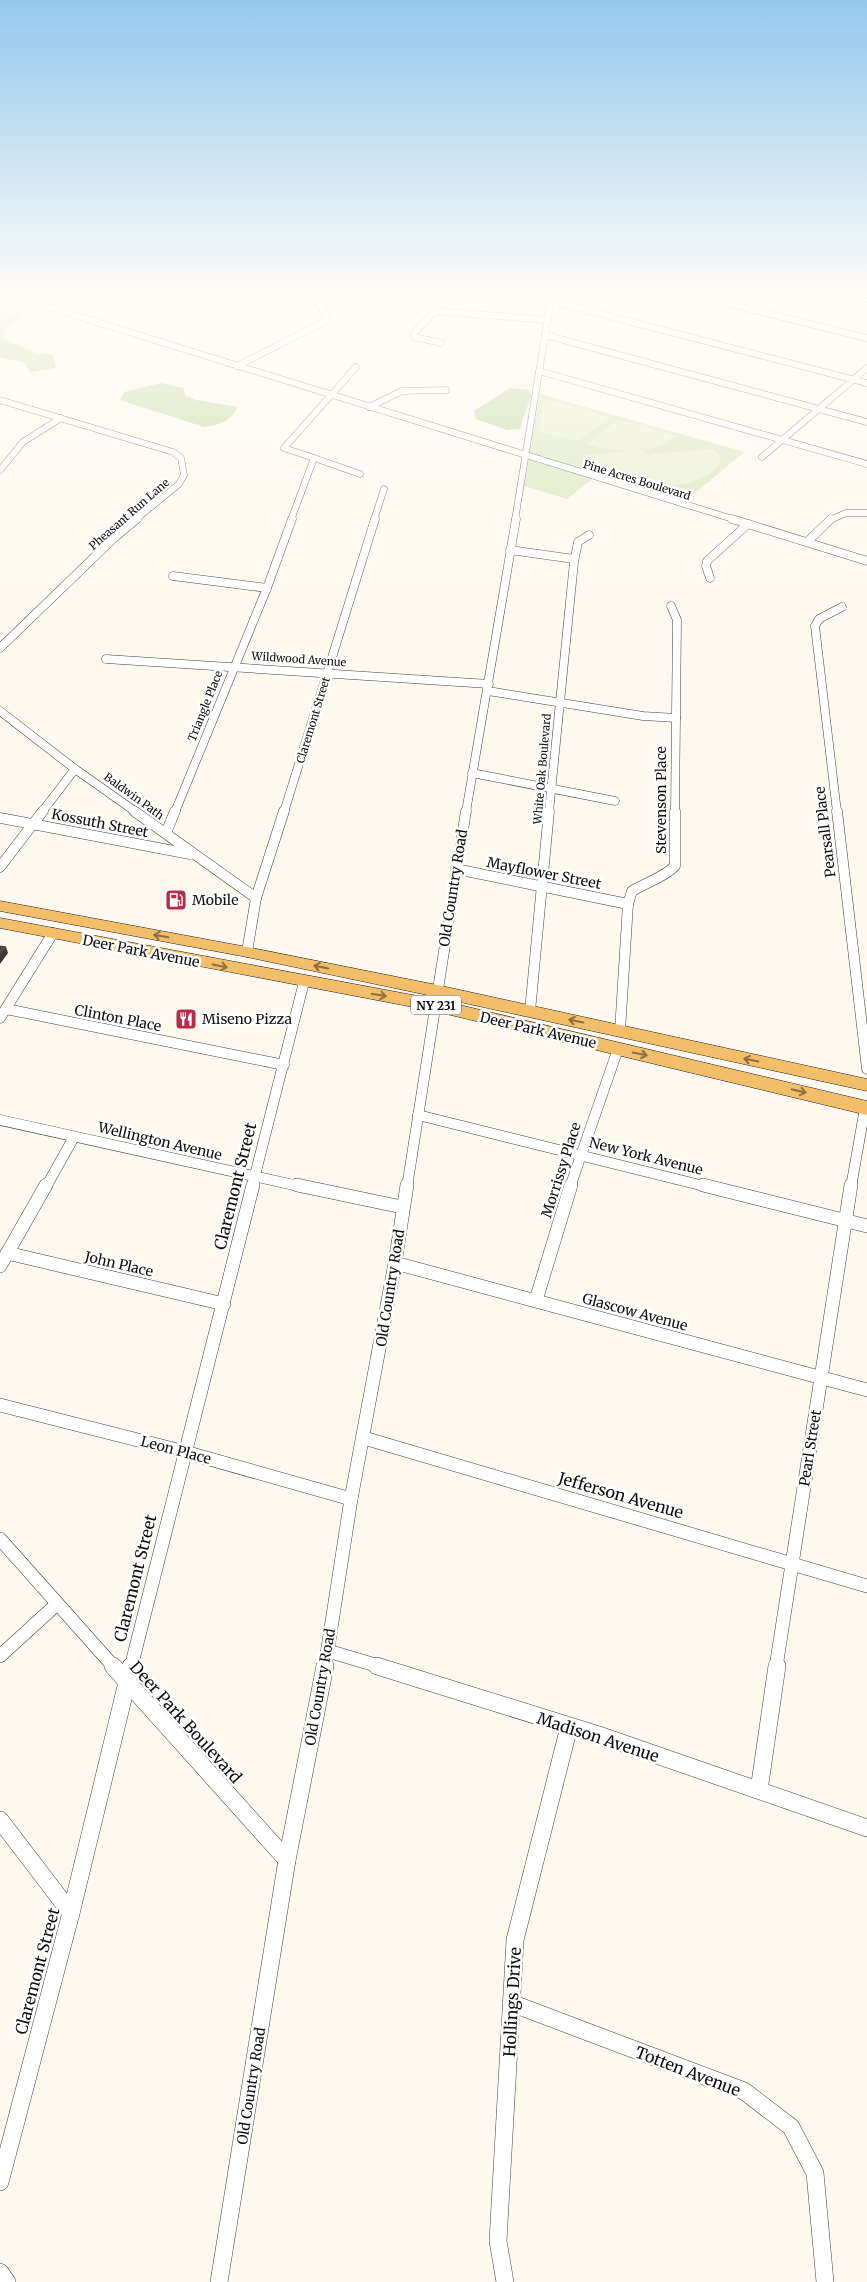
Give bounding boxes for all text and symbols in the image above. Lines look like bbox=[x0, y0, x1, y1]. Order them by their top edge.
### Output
street label: Pine Acres Boulevard bbox=[582, 457, 693, 503]
street label: Pheasant Run Lane bbox=[86, 475, 172, 553]
street label: Wildwood Avenue bbox=[250, 649, 347, 669]
street label: Triangle Place bbox=[184, 668, 226, 743]
street label: Claremont Street bbox=[293, 674, 333, 765]
street label: White Oak Boulevard bbox=[530, 713, 554, 826]
street label: Stevenson Place bbox=[652, 746, 670, 854]
street label: Baldwin Path bbox=[101, 770, 167, 823]
street label: Pearsall Place bbox=[810, 786, 840, 878]
street label: Kossuth Street bbox=[50, 805, 150, 841]
street label: Old Country Road bbox=[435, 828, 471, 948]
street label: Mayflower Street bbox=[485, 853, 603, 893]
fuel station icon: Mobile bbox=[164, 888, 188, 912]
place label: Mobile bbox=[192, 891, 238, 909]
street label: Deer Park Avenue bbox=[81, 931, 201, 971]
one-way arrow bbox=[154, 931, 170, 940]
one-way arrow bbox=[211, 962, 227, 971]
one-way arrow bbox=[313, 962, 329, 971]
one-way arrow bbox=[371, 991, 387, 1001]
road number: NY 231 bbox=[411, 996, 461, 1014]
street label: Clinton Place bbox=[73, 1001, 163, 1035]
restaurant icon: Miseno Pizza bbox=[174, 1007, 198, 1031]
street label: Deer Park Avenue bbox=[478, 1008, 598, 1052]
place label: Miseno Pizza bbox=[202, 1010, 292, 1028]
one-way arrow bbox=[568, 1016, 584, 1025]
one-way arrow bbox=[632, 1050, 648, 1059]
one-way arrow bbox=[744, 1054, 760, 1064]
one-way arrow bbox=[790, 1087, 806, 1096]
street label: Wellington Avenue bbox=[95, 1118, 224, 1164]
street label: Claremont Street bbox=[210, 1120, 261, 1252]
street label: Morrissy Place bbox=[537, 1120, 585, 1220]
street label: New York Avenue bbox=[587, 1133, 705, 1179]
street label: Old Country Road bbox=[372, 1228, 408, 1348]
street label: John Place bbox=[82, 1247, 155, 1281]
street label: Glascow Avenue bbox=[580, 1289, 690, 1335]
street label: Pearl Street bbox=[795, 1408, 825, 1488]
street label: Leon Place bbox=[139, 1432, 213, 1468]
street label: Jefferson Avenue bbox=[555, 1467, 686, 1522]
street label: Claremont Street bbox=[110, 1512, 161, 1644]
street label: Old Country Road bbox=[301, 1627, 339, 1747]
street label: Deer Park Boulevard bbox=[126, 1657, 246, 1787]
street label: Madison Avenue bbox=[534, 1708, 662, 1766]
street label: Claremont Street bbox=[10, 1905, 64, 2037]
street label: Hollings Drive bbox=[499, 1946, 525, 2058]
street label: Old Country Road bbox=[233, 2026, 269, 2146]
street label: Totten Avenue bbox=[633, 2042, 743, 2100]

